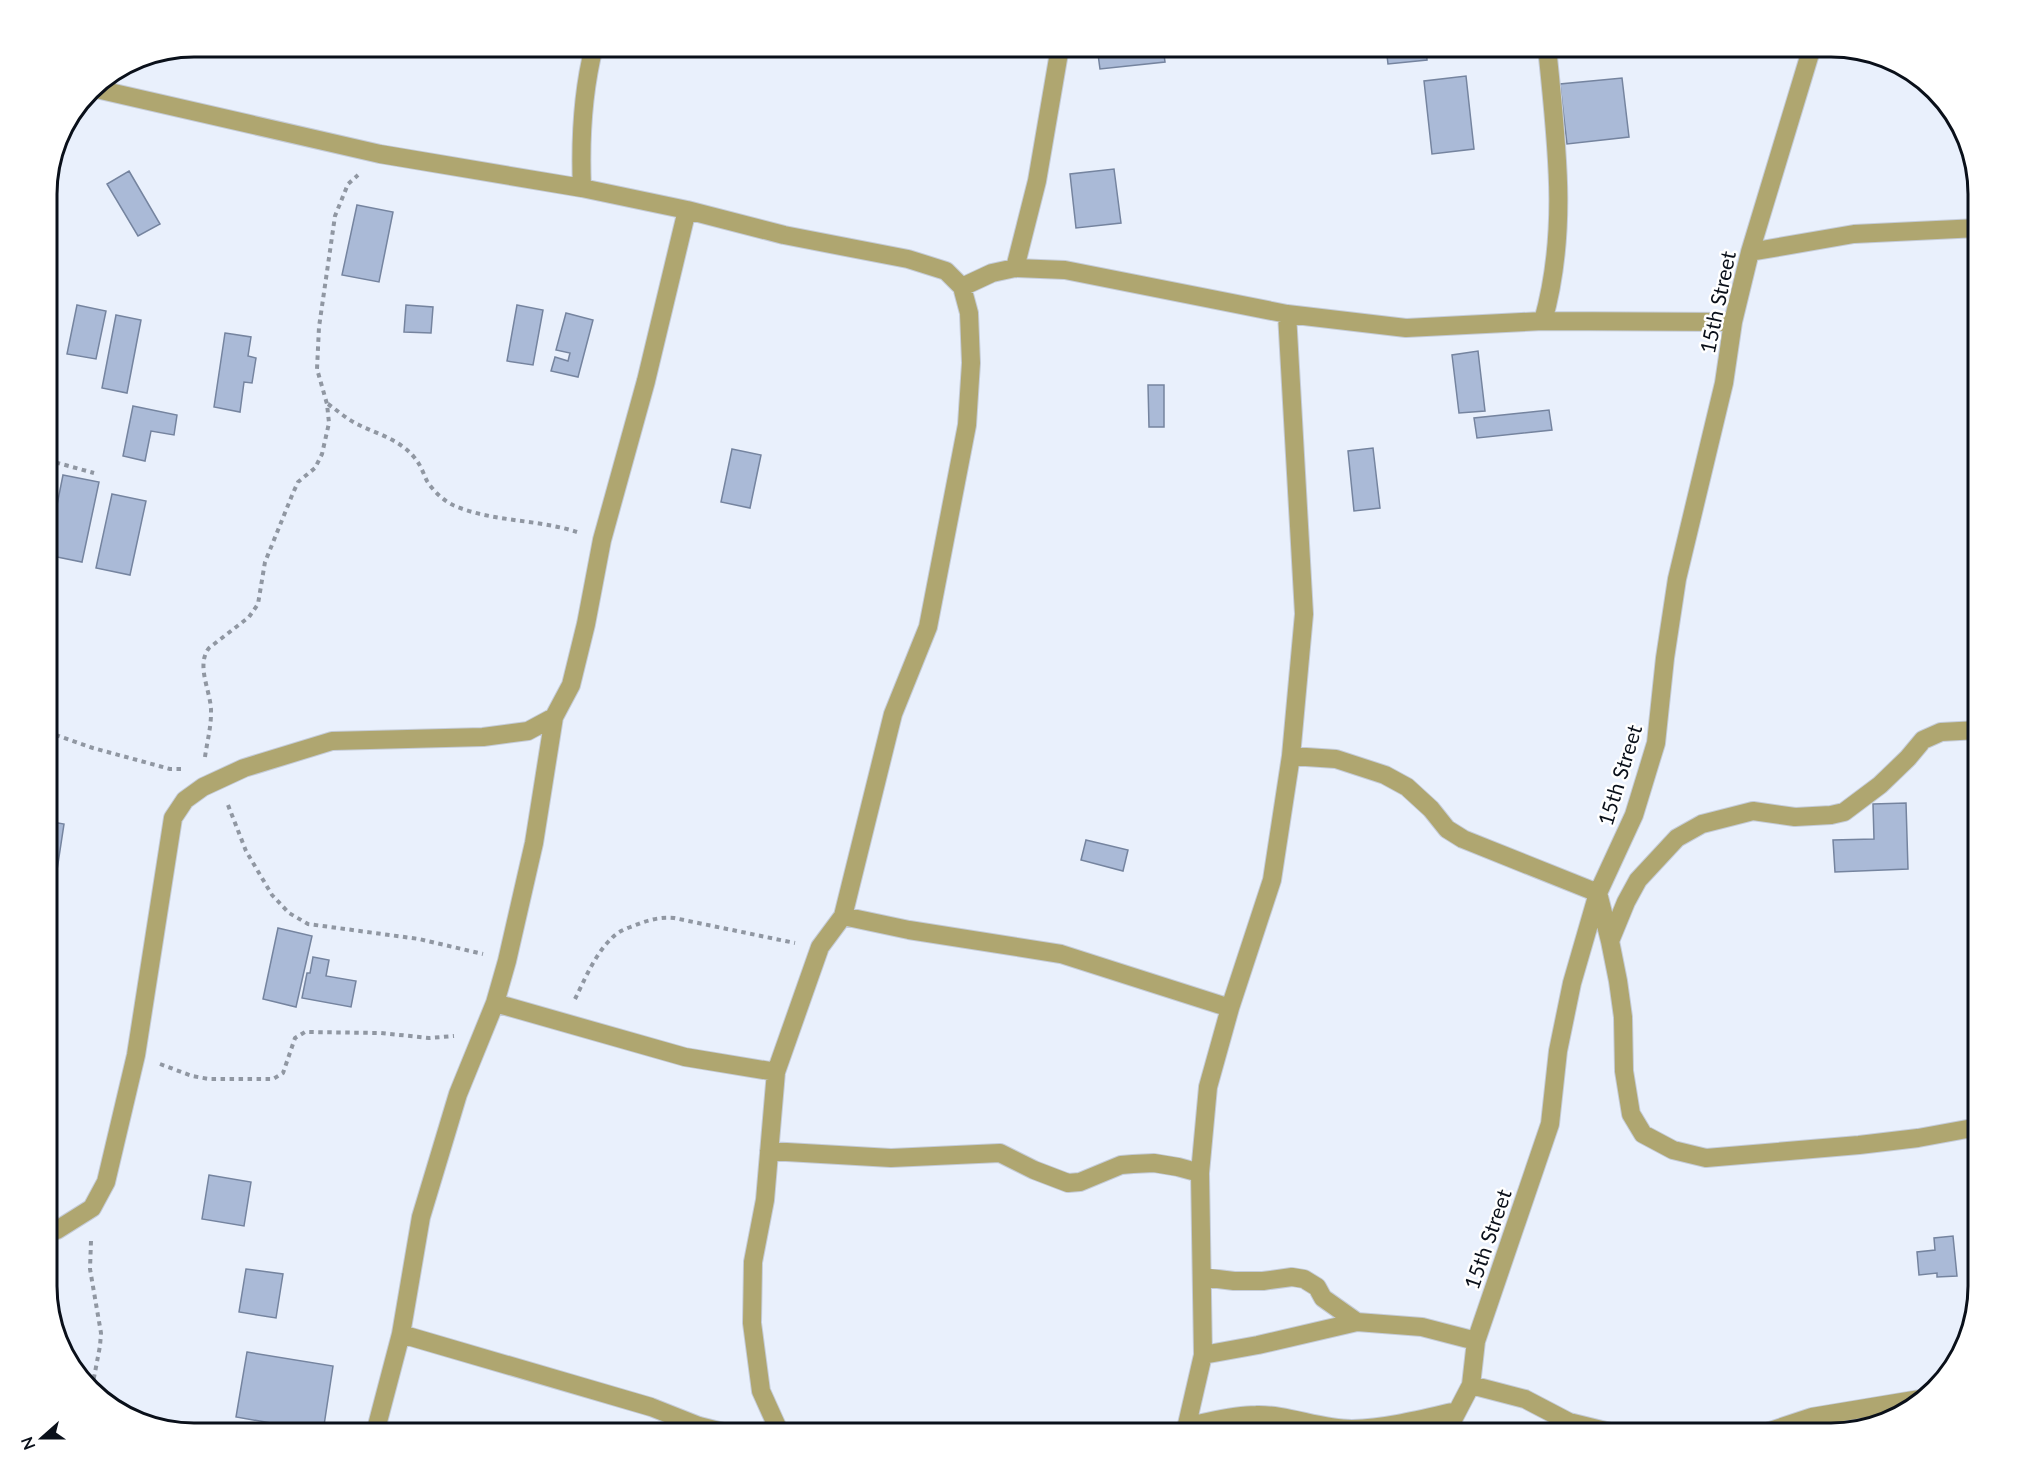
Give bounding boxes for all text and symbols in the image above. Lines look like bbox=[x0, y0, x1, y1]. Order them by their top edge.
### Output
street label: 15th Street bbox=[1694, 248, 1740, 356]
street label: 15th Street bbox=[1592, 721, 1646, 829]
street label: 15th Street bbox=[1458, 1185, 1516, 1292]
north arrow bbox=[12, 1408, 72, 1468]
text: N bbox=[16, 1434, 39, 1453]

